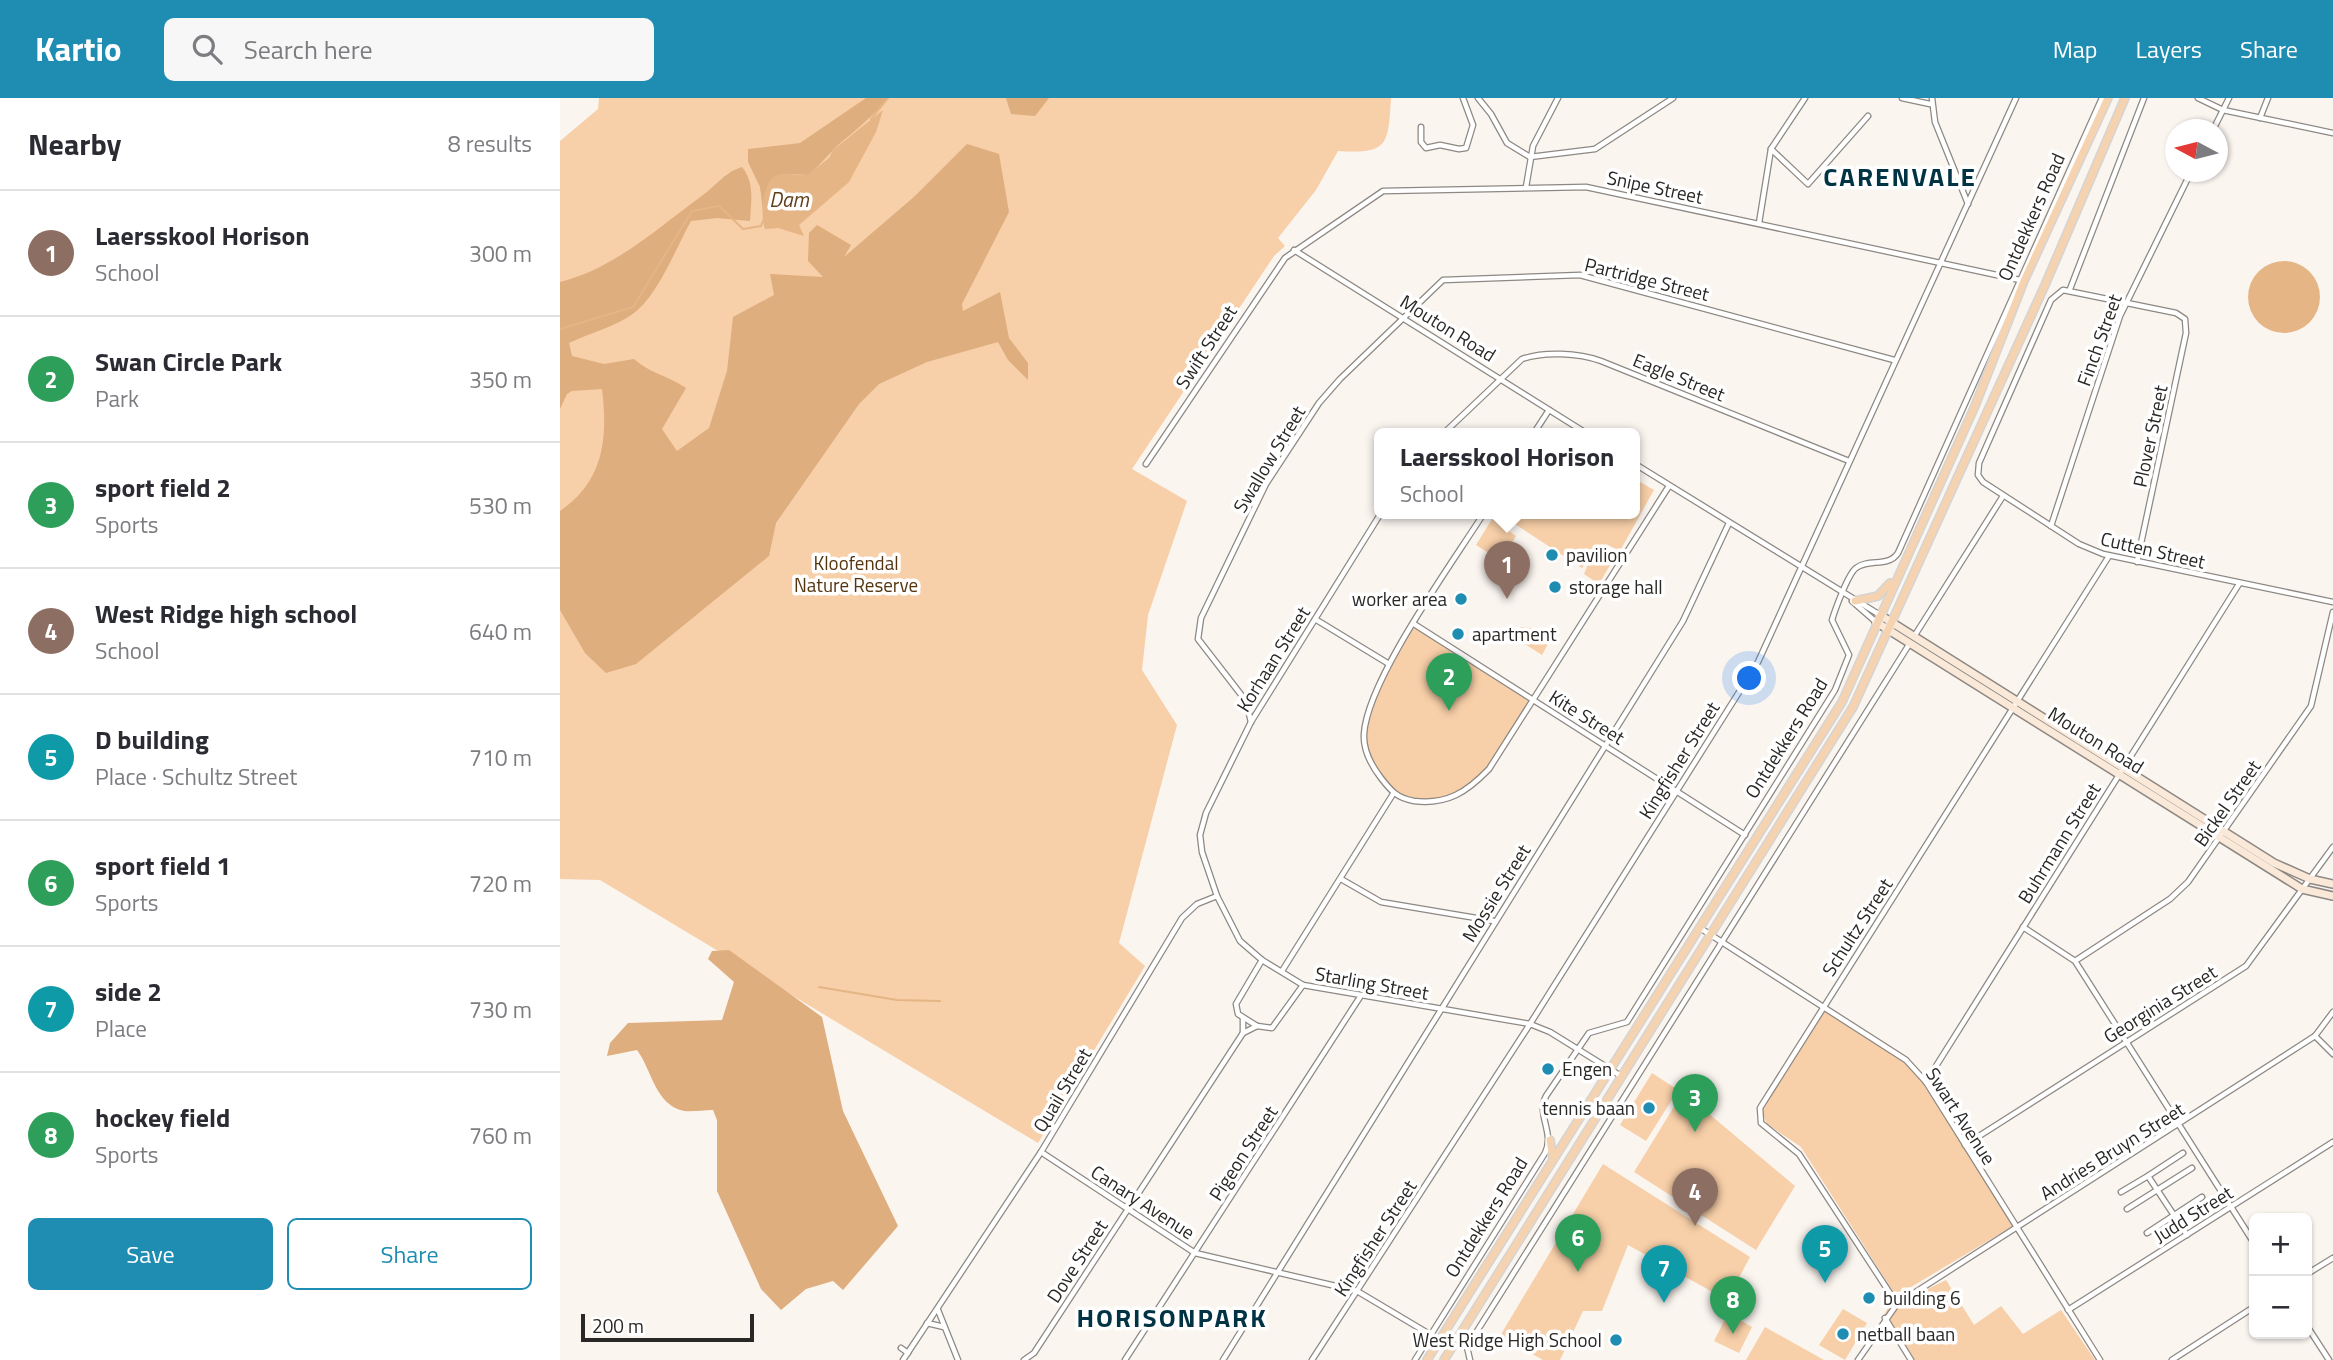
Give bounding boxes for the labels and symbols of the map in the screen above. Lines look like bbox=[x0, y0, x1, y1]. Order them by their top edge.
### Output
north arrow bbox=[2165, 119, 2228, 182]
street label: Ontdekkers Road bbox=[1989, 148, 2072, 285]
district label: CARENVALE bbox=[1823, 157, 1977, 196]
street label: Snipe Street bbox=[1604, 162, 1706, 211]
water label: Dam bbox=[769, 183, 809, 215]
street label: Partridge Street bbox=[1582, 249, 1713, 308]
street label: Mouton Road bbox=[1395, 287, 1502, 369]
street label: Finch Street bbox=[2068, 289, 2129, 390]
street label: Swift Street bbox=[1168, 299, 1244, 394]
street label: Eagle Street bbox=[1629, 345, 1730, 408]
street label: Plover Street bbox=[2125, 382, 2175, 490]
street label: Swallow Street bbox=[1225, 399, 1312, 518]
street label: Cutten Street bbox=[2098, 523, 2209, 576]
place label: pavilion bbox=[1566, 540, 1628, 569]
pin: 1 bbox=[1484, 541, 1530, 599]
marker: pavilion bbox=[1544, 547, 1560, 563]
park label: Kloofendal Nature Reserve bbox=[794, 548, 918, 599]
place label: storage hall bbox=[1569, 572, 1663, 601]
marker: storage hall bbox=[1547, 579, 1563, 595]
place label: worker area bbox=[1352, 584, 1447, 613]
marker: worker area bbox=[1453, 591, 1469, 607]
street label: Korhaan Street bbox=[1229, 600, 1317, 717]
place label: apartment bbox=[1472, 619, 1557, 648]
marker: apartment bbox=[1450, 626, 1466, 642]
pin: 2 bbox=[1426, 653, 1472, 711]
your location bbox=[1732, 661, 1766, 695]
street label: Ontdekkers Road bbox=[1737, 672, 1834, 804]
street label: Kite Street bbox=[1544, 682, 1631, 751]
street label: Kingfisher Street bbox=[1631, 695, 1726, 824]
street label: Mouton Road bbox=[2043, 699, 2150, 781]
street label: Bickel Street bbox=[2186, 753, 2267, 852]
street label: Buhrmann Street bbox=[2010, 776, 2107, 909]
street label: Mossie Street bbox=[1454, 838, 1537, 947]
street label: Schultz Street bbox=[1814, 872, 1899, 981]
street label: Georginia Street bbox=[2097, 957, 2222, 1050]
street label: Starling Street bbox=[1313, 958, 1431, 1007]
street label: Quail Street bbox=[1025, 1042, 1098, 1137]
place label: Engen bbox=[1562, 1054, 1612, 1083]
marker: Engen bbox=[1540, 1061, 1556, 1077]
street label: Swart Avenue bbox=[1919, 1061, 2004, 1170]
pin: 3 bbox=[1672, 1074, 1718, 1132]
place label: tennis baan bbox=[1542, 1093, 1635, 1122]
street label: Andries Bruyn Street bbox=[2034, 1094, 2190, 1207]
street label: Pigeon Street bbox=[1201, 1099, 1284, 1206]
marker: tennis baan bbox=[1641, 1100, 1657, 1116]
street label: Ontdekkers Road bbox=[1437, 1151, 1534, 1283]
street label: Canary Avenue bbox=[1085, 1157, 1201, 1246]
pin: 4 bbox=[1672, 1168, 1718, 1226]
street label: Kingfisher Street bbox=[1326, 1173, 1423, 1302]
street label: Judd Street bbox=[2147, 1178, 2238, 1249]
street label: Dove Street bbox=[1039, 1213, 1114, 1308]
pin: 6 bbox=[1555, 1214, 1601, 1272]
pin: 5 bbox=[1802, 1225, 1848, 1283]
pin: 7 bbox=[1641, 1245, 1687, 1303]
pin: 8 bbox=[1710, 1276, 1756, 1334]
place label: building 6 bbox=[1883, 1283, 1961, 1312]
marker: building 6 bbox=[1861, 1290, 1877, 1306]
district label: HORISONPARK bbox=[1076, 1298, 1268, 1337]
scale bar bbox=[581, 1311, 754, 1343]
place label: netball baan bbox=[1857, 1319, 1955, 1348]
place label: West Ridge High School bbox=[1412, 1325, 1602, 1354]
marker: netball baan bbox=[1835, 1326, 1851, 1342]
marker: West Ridge High School bbox=[1608, 1332, 1624, 1348]

